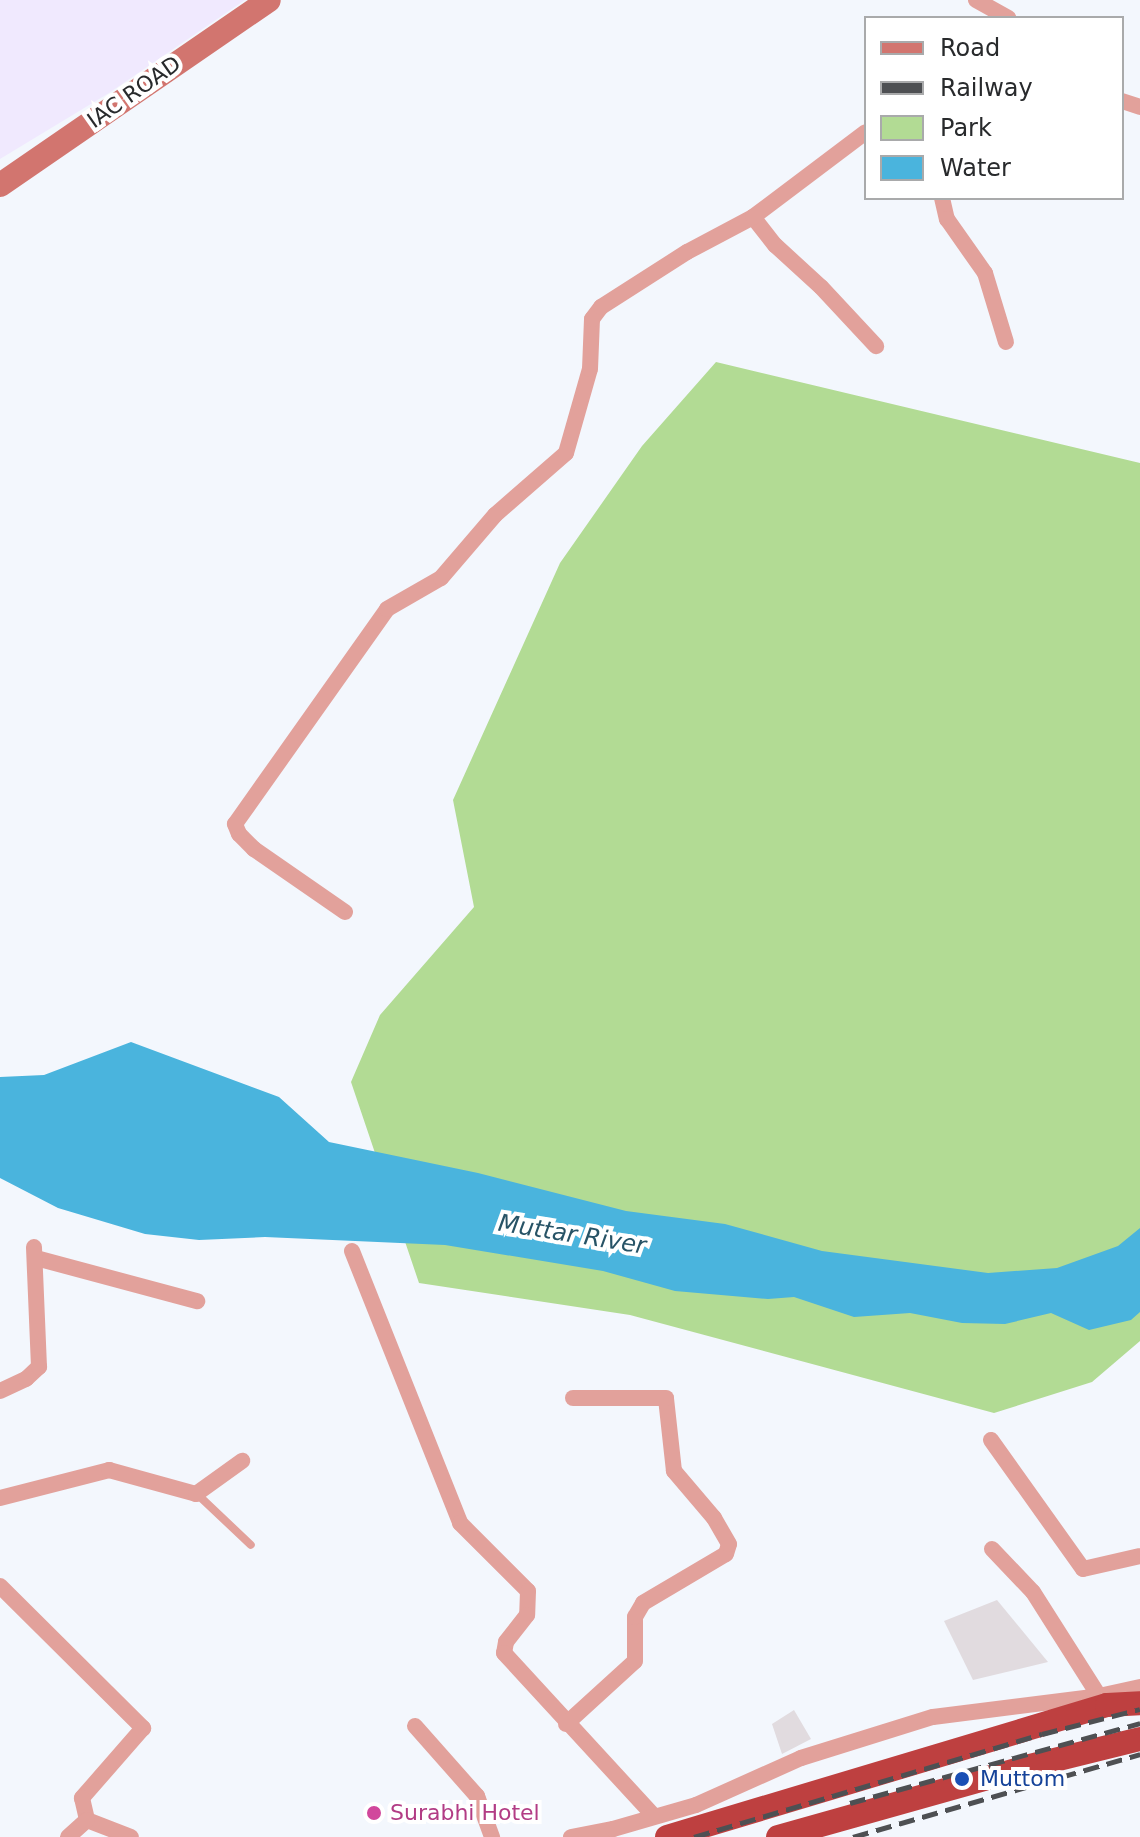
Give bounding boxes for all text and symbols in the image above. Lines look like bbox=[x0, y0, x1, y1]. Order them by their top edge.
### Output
legend bbox=[864, 16, 1124, 200]
text: Road bbox=[940, 34, 1000, 62]
street label: IAC ROAD bbox=[82, 50, 186, 134]
text: Railway bbox=[940, 74, 1033, 102]
text: Park bbox=[940, 114, 992, 142]
text: Water bbox=[940, 154, 1011, 182]
water label: Muttar River bbox=[496, 1209, 648, 1261]
place label: Muttom bbox=[980, 1766, 1065, 1792]
marker: Muttom bbox=[951, 1768, 973, 1790]
place label: Surabhi Hotel bbox=[390, 1800, 540, 1826]
marker: Surabhi Hotel bbox=[365, 1804, 383, 1822]

